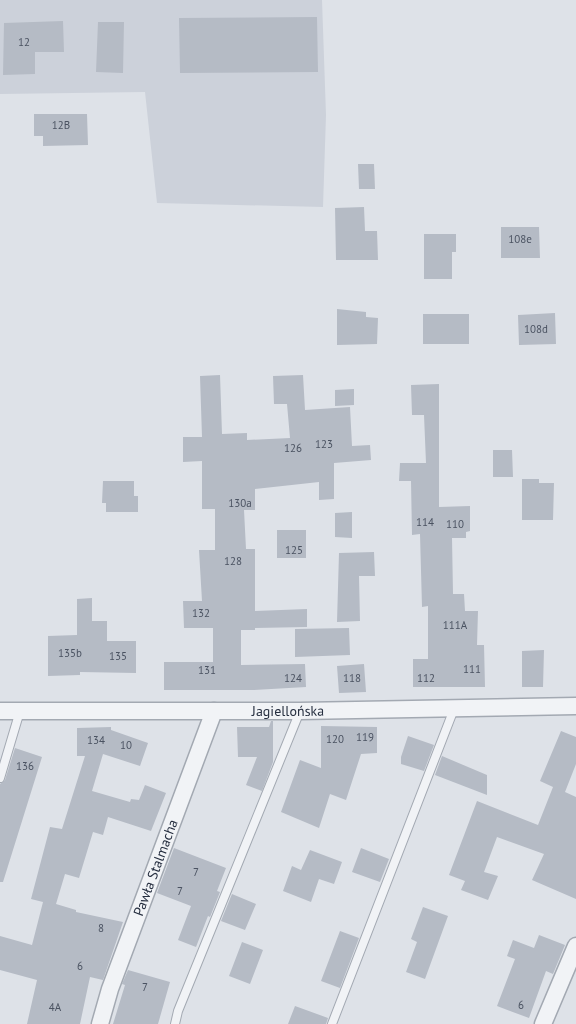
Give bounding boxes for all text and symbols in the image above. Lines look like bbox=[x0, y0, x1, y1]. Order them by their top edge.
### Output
house number: 12 bbox=[18, 35, 30, 49]
house number: 12B bbox=[52, 118, 70, 132]
house number: 108e bbox=[508, 232, 532, 246]
house number: 108d bbox=[524, 322, 548, 336]
house number: 123 bbox=[315, 437, 333, 451]
house number: 126 bbox=[284, 441, 302, 455]
house number: 130a bbox=[228, 496, 252, 510]
house number: 114 bbox=[416, 515, 434, 529]
house number: 110 bbox=[446, 517, 464, 531]
house number: 125 bbox=[285, 543, 303, 557]
house number: 128 bbox=[224, 554, 242, 568]
house number: 132 bbox=[192, 606, 210, 620]
house number: 111A bbox=[443, 618, 468, 632]
house number: 135b bbox=[58, 646, 82, 660]
house number: 135 bbox=[109, 649, 127, 663]
house number: 111 bbox=[463, 662, 481, 676]
house number: 131 bbox=[198, 663, 216, 677]
house number: 124 bbox=[284, 671, 302, 685]
house number: 118 bbox=[343, 671, 361, 685]
house number: 112 bbox=[417, 671, 435, 685]
street label: Jagiellońska bbox=[251, 702, 324, 720]
house number: 119 bbox=[356, 730, 374, 744]
house number: 120 bbox=[326, 732, 344, 746]
house number: 134 bbox=[87, 733, 105, 747]
house number: 10 bbox=[120, 738, 132, 752]
house number: 136 bbox=[16, 759, 34, 773]
street label: Pawła Stalmacha bbox=[129, 817, 182, 918]
house number: 7 bbox=[193, 865, 199, 879]
house number: 7 bbox=[177, 884, 183, 898]
house number: 8 bbox=[98, 921, 104, 935]
house number: 6 bbox=[77, 959, 83, 973]
house number: 7 bbox=[142, 980, 148, 994]
house number: 6 bbox=[518, 998, 524, 1012]
house number: 4A bbox=[49, 1000, 62, 1014]

